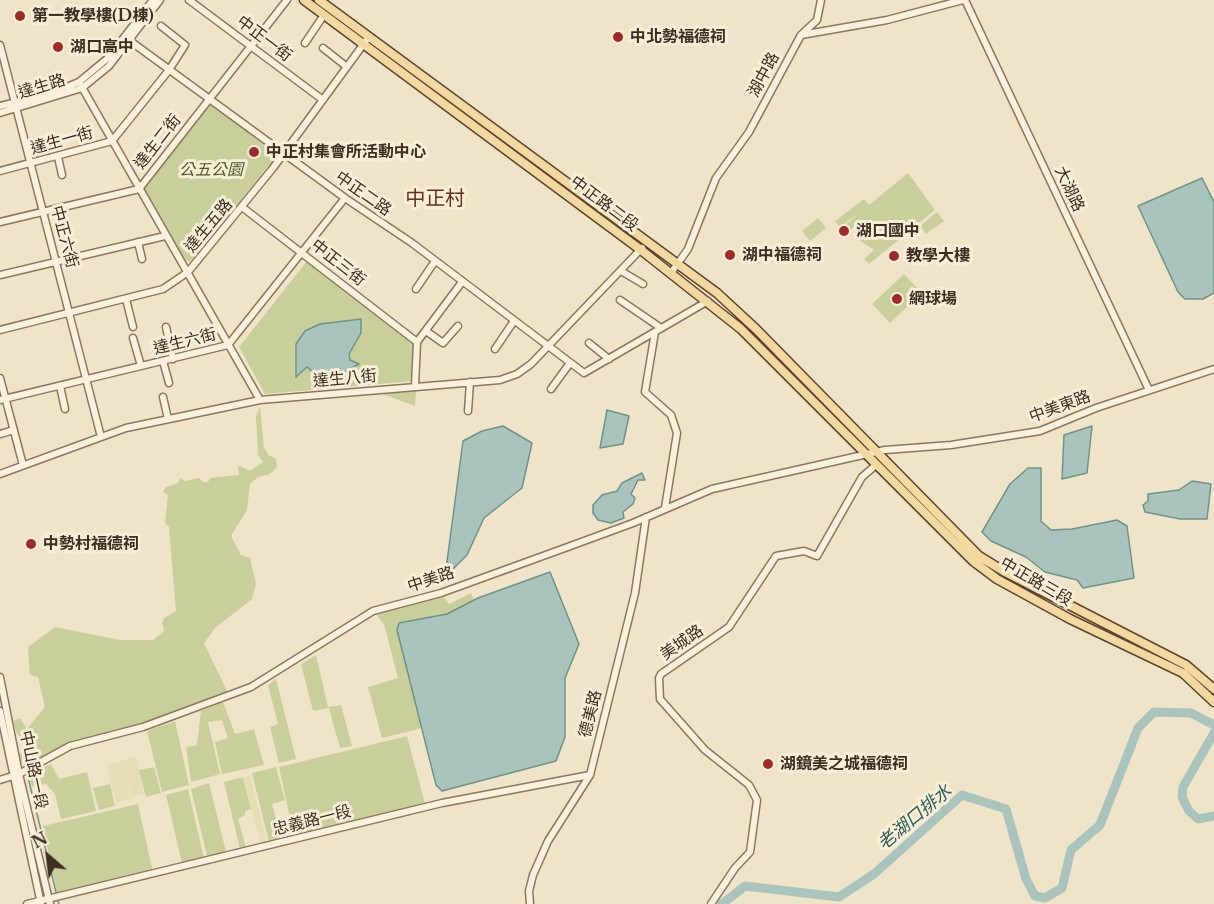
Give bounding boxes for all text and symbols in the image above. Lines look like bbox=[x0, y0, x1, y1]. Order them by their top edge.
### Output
place label: 第一教學樓(D棟) bbox=[32, 6, 154, 26]
marker: 第一教學樓(D棟) bbox=[13, 9, 27, 23]
street label: 中正一街 bbox=[233, 12, 295, 66]
place label: 中北勢福德祠 bbox=[630, 27, 726, 47]
marker: 中北勢福德祠 bbox=[611, 30, 625, 44]
place label: 湖口高中 bbox=[70, 37, 134, 57]
marker: 湖口高中 bbox=[51, 40, 65, 54]
street label: 湖中路 bbox=[744, 49, 784, 101]
street label: 達生路 bbox=[16, 71, 68, 103]
street label: 達生二街 bbox=[131, 111, 185, 173]
street label: 達生一街 bbox=[29, 123, 95, 159]
place label: 中正村集會所活動中心 bbox=[266, 142, 426, 162]
marker: 中正村集會所活動中心 bbox=[247, 145, 261, 159]
park label: 公五公園 bbox=[179, 160, 243, 180]
street label: 大湖路 bbox=[1050, 163, 1088, 215]
street label: 中正二路 bbox=[331, 168, 395, 220]
street label: 中正路二段 bbox=[566, 172, 642, 236]
district label: 中正村 bbox=[405, 187, 465, 211]
street label: 達生五路 bbox=[181, 195, 237, 257]
street label: 中正六街 bbox=[46, 204, 82, 270]
place label: 湖口國中 bbox=[856, 221, 920, 241]
marker: 湖口國中 bbox=[837, 224, 851, 238]
street label: 中正三街 bbox=[307, 236, 369, 290]
place label: 湖中福德祠 bbox=[742, 245, 822, 265]
place label: 教學大樓 bbox=[906, 246, 970, 266]
marker: 湖中福德祠 bbox=[723, 248, 737, 262]
marker: 教學大樓 bbox=[887, 249, 901, 263]
place label: 網球場 bbox=[909, 289, 957, 309]
marker: 網球場 bbox=[890, 292, 904, 306]
street label: 達生六街 bbox=[152, 325, 218, 359]
street label: 達生八街 bbox=[312, 367, 378, 391]
street label: 中美東路 bbox=[1027, 387, 1093, 427]
place label: 中勢村福德祠 bbox=[43, 534, 139, 554]
marker: 中勢村福德祠 bbox=[24, 537, 38, 551]
street label: 中正路三段 bbox=[997, 554, 1075, 610]
street label: 中美路 bbox=[405, 563, 457, 597]
street label: 美城路 bbox=[657, 621, 707, 665]
street label: 德美路 bbox=[576, 688, 606, 740]
street label: 中山路一段 bbox=[15, 729, 51, 811]
place label: 湖鏡美之城福德祠 bbox=[780, 754, 908, 774]
marker: 湖鏡美之城福德祠 bbox=[761, 757, 775, 771]
water label: 老湖口排水 bbox=[874, 781, 956, 855]
street label: 忠義路一段 bbox=[271, 802, 353, 840]
north arrow bbox=[18, 826, 78, 886]
text: N bbox=[28, 828, 51, 852]

